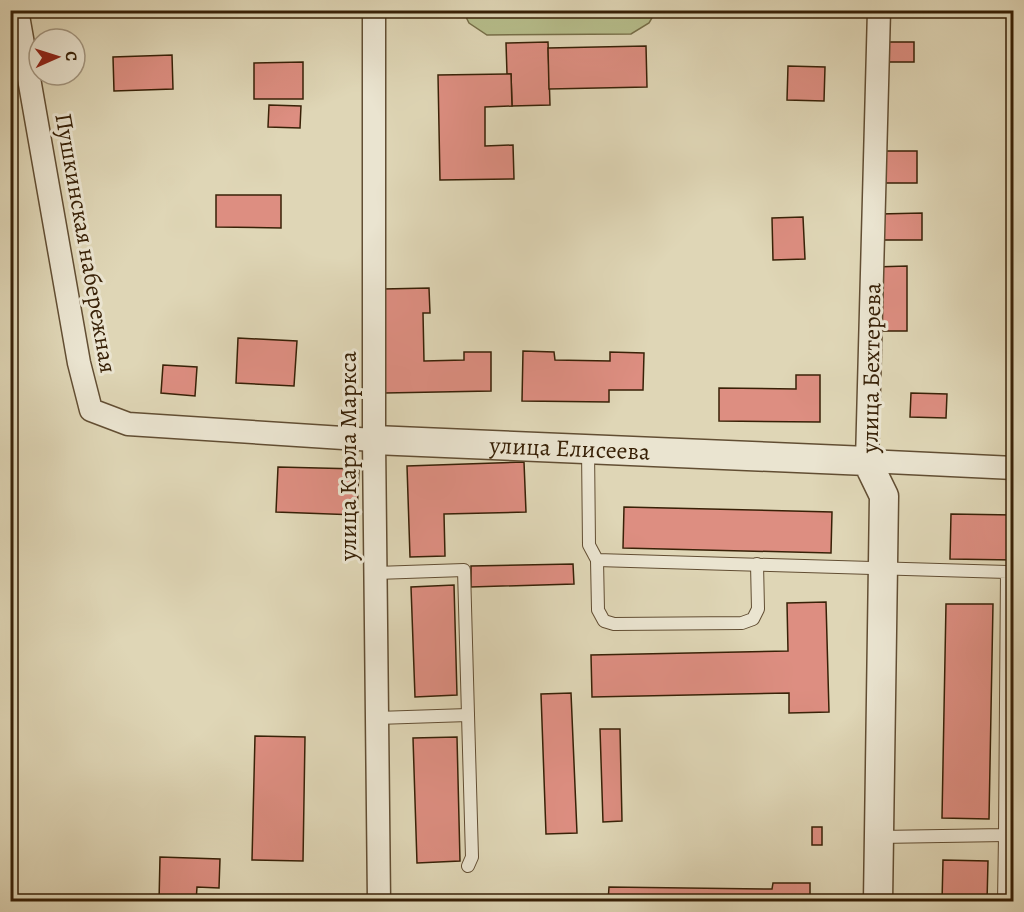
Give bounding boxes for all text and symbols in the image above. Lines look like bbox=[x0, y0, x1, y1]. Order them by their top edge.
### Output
north arrow bbox=[27, 27, 87, 87]
text: С bbox=[60, 51, 82, 62]
street label: Пушкинская набережная bbox=[47, 111, 125, 375]
street label: улица Бехтерева bbox=[853, 283, 888, 454]
street label: улица Карла Маркса bbox=[332, 351, 364, 562]
street label: улица Елисеева bbox=[488, 429, 651, 468]

